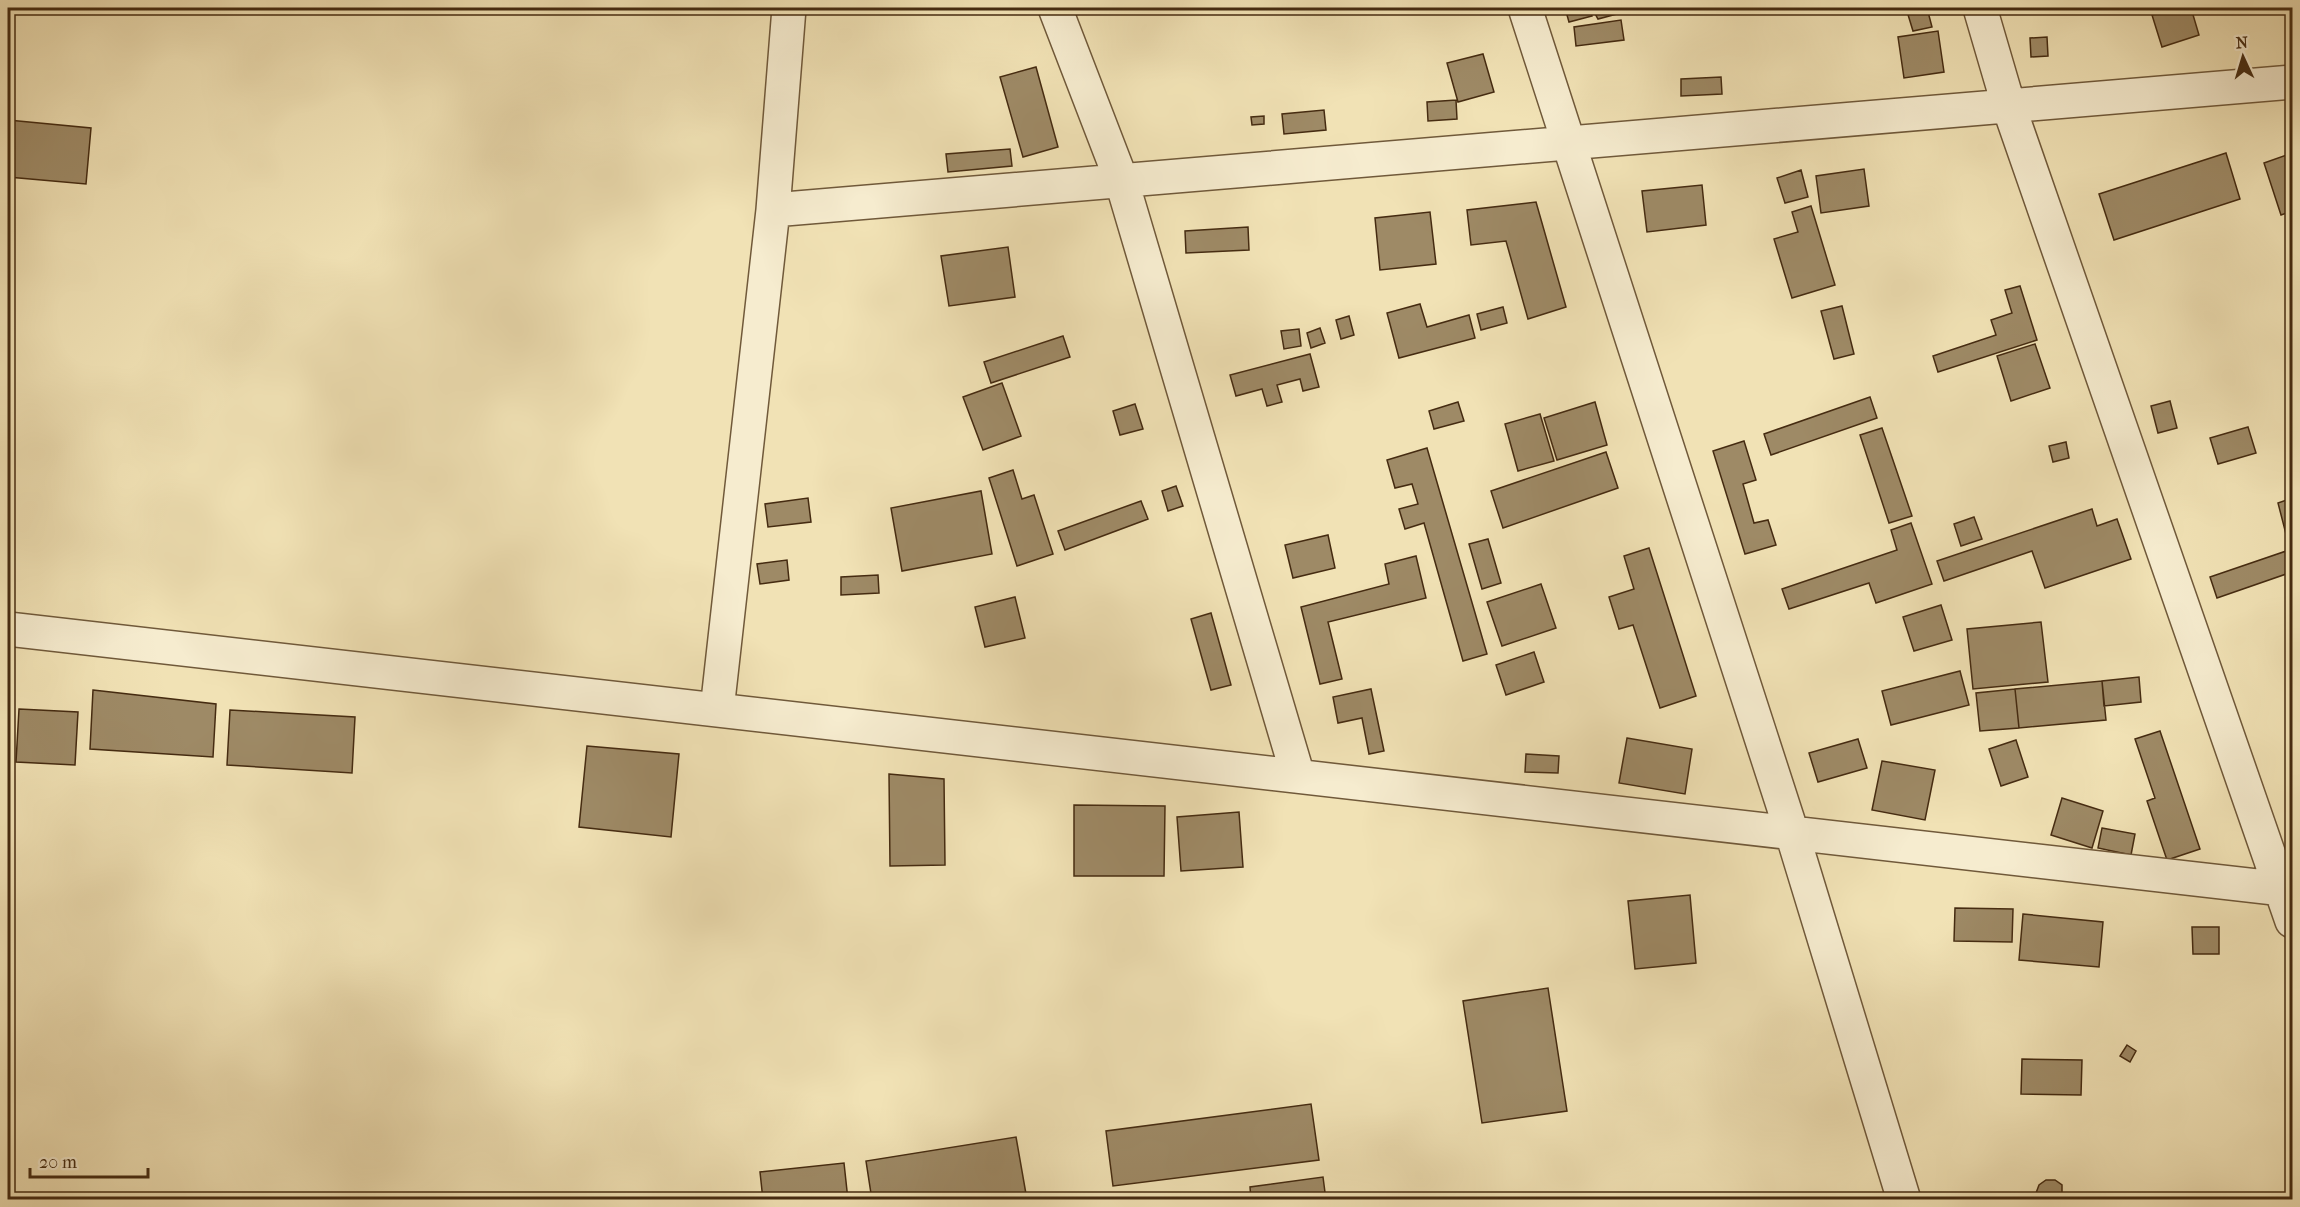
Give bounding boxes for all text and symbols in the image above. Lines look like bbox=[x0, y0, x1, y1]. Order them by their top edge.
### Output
north arrow bbox=[2213, 27, 2273, 87]
text: N bbox=[2235, 33, 2250, 52]
scale bar bbox=[30, 1141, 148, 1179]
text: 20 m bbox=[39, 1152, 77, 1173]

